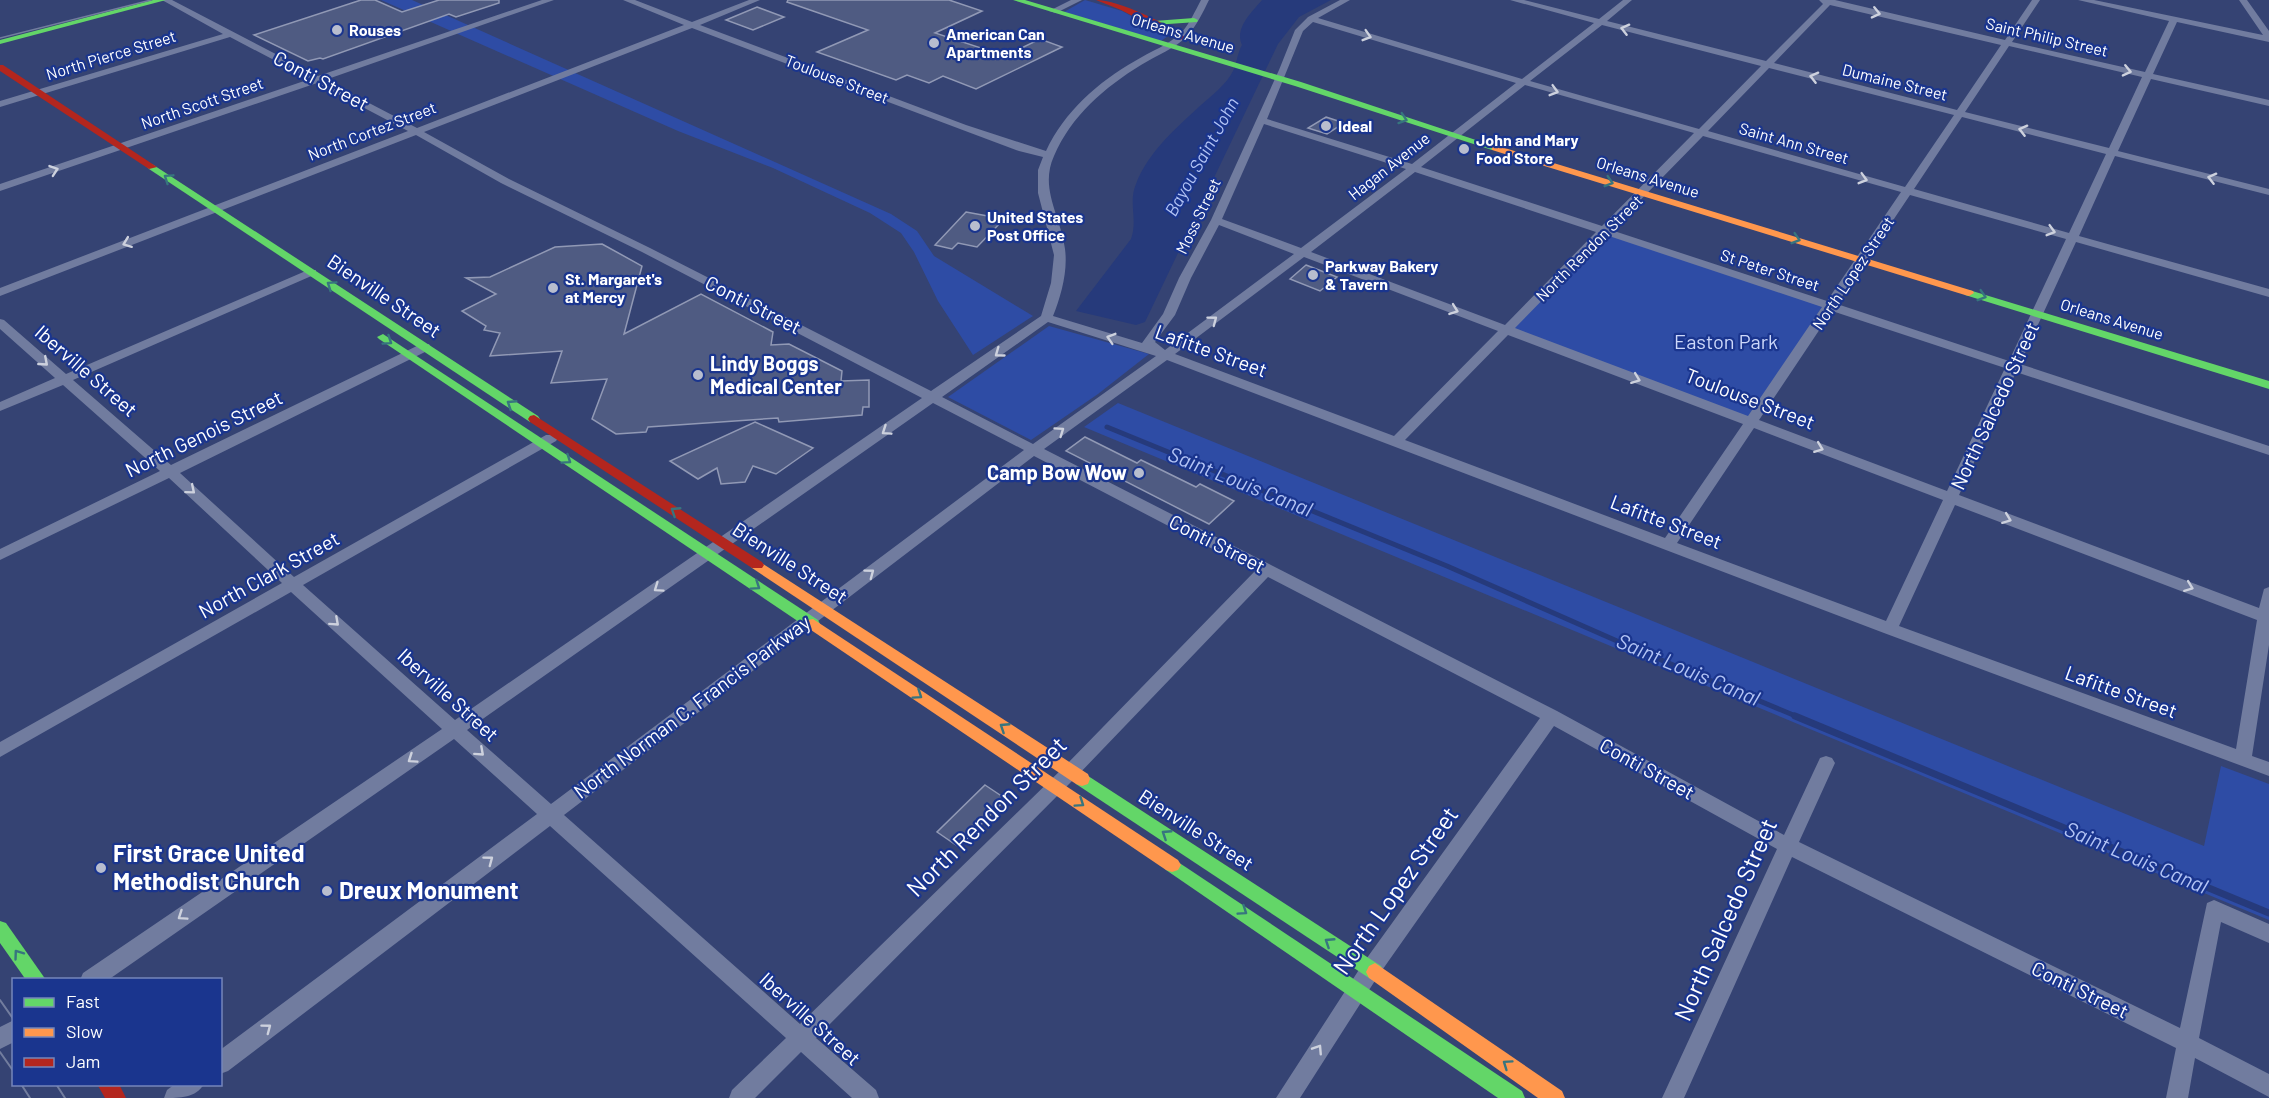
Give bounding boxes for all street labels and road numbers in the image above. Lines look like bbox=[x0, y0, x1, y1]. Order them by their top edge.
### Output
street label: Orleans Avenue bbox=[1129, 9, 1237, 56]
street label: Saint Philip Street bbox=[1984, 13, 2110, 60]
street label: North Pierce Street bbox=[44, 26, 178, 83]
street label: Conti Street bbox=[270, 45, 373, 115]
street label: Toulouse Street bbox=[783, 50, 892, 107]
street label: Dumaine Street bbox=[1841, 59, 1950, 104]
street label: North Scott Street bbox=[138, 73, 265, 132]
street label: North Cortez Street bbox=[305, 97, 439, 164]
street label: Saint Ann Street bbox=[1737, 118, 1851, 167]
street label: Hagan Avenue bbox=[1344, 128, 1433, 203]
street label: Orleans Avenue bbox=[1594, 152, 1702, 201]
street label: Moss Street bbox=[1171, 175, 1224, 257]
street label: North Rendon Street bbox=[1531, 190, 1646, 305]
street label: North Lopez Street bbox=[1808, 213, 1897, 333]
street label: St Peter Street bbox=[1718, 245, 1822, 294]
street label: Bienville Street bbox=[323, 248, 446, 342]
street label: Conti Street bbox=[701, 270, 806, 339]
street label: Orleans Avenue bbox=[2058, 294, 2166, 343]
street label: North Salcedo Street bbox=[1945, 318, 2043, 493]
street label: Iberville Street bbox=[31, 319, 143, 421]
street label: Lafitte Street bbox=[1152, 319, 1271, 381]
street label: Toulouse Street bbox=[1682, 362, 1818, 434]
street label: North Genois Street bbox=[121, 385, 286, 482]
street label: Lafitte Street bbox=[1607, 489, 1725, 553]
street label: Conti Street bbox=[1165, 509, 1270, 578]
street label: Bienville Street bbox=[729, 516, 852, 608]
street label: North Clark Street bbox=[194, 526, 343, 623]
street label: North Norman C. Francis Parkway bbox=[568, 609, 814, 803]
street label: Iberville Street bbox=[393, 643, 504, 746]
street label: Lafitte Street bbox=[2062, 660, 2181, 722]
street label: North Rendon Street bbox=[900, 730, 1072, 902]
street label: Conti Street bbox=[1596, 732, 1699, 804]
street label: Bienville Street bbox=[1135, 783, 1258, 875]
street label: North Lopez Street bbox=[1326, 801, 1464, 980]
street label: North Salcedo Street bbox=[1667, 814, 1782, 1025]
street label: Conti Street bbox=[2028, 955, 2133, 1023]
street label: Iberville Street bbox=[755, 967, 866, 1070]

